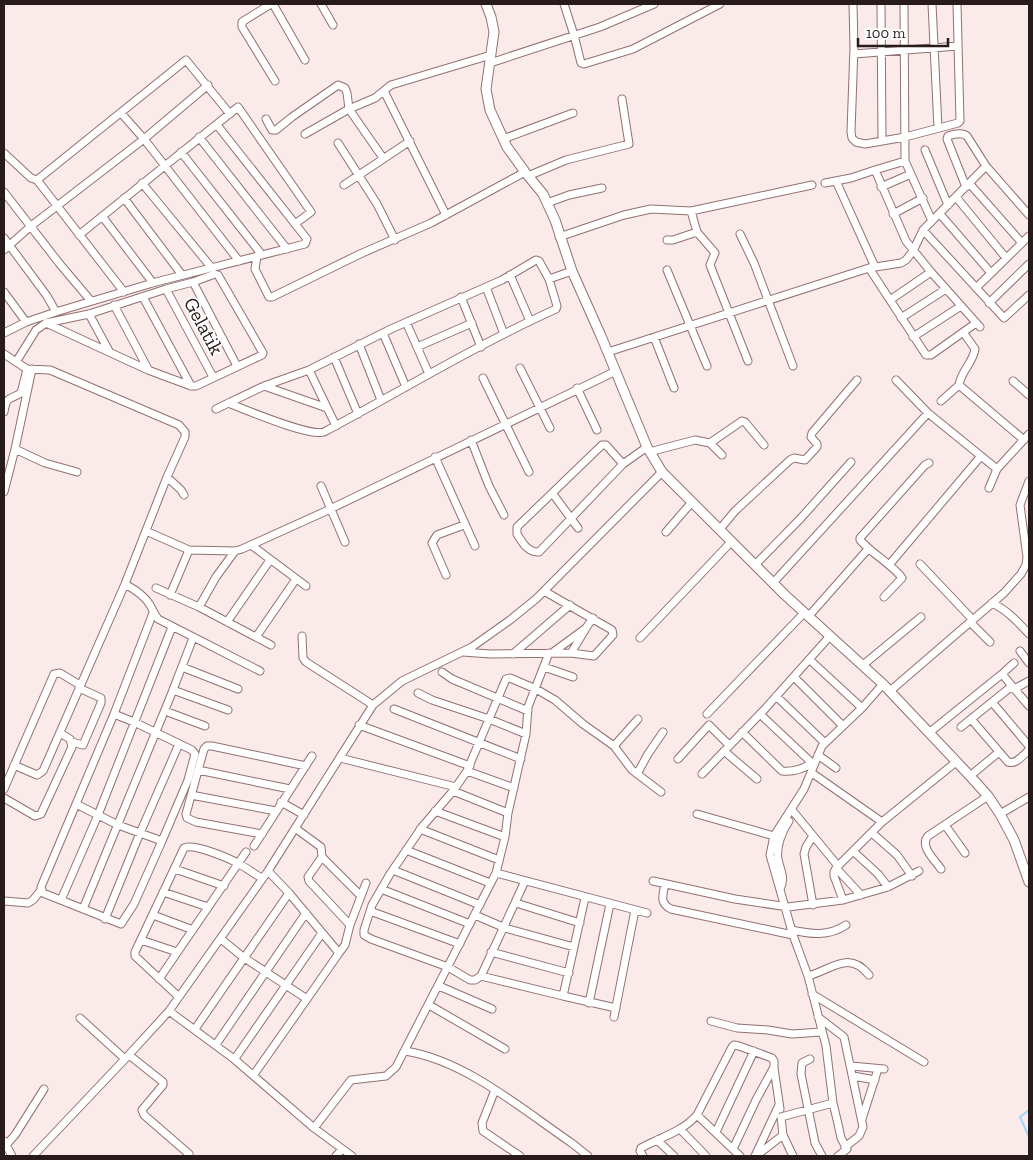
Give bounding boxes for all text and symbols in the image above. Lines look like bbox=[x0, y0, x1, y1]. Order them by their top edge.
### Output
scale bar bbox=[858, 15, 948, 47]
text: 100 m bbox=[866, 24, 905, 42]
street label: Gelatik bbox=[179, 293, 229, 359]

